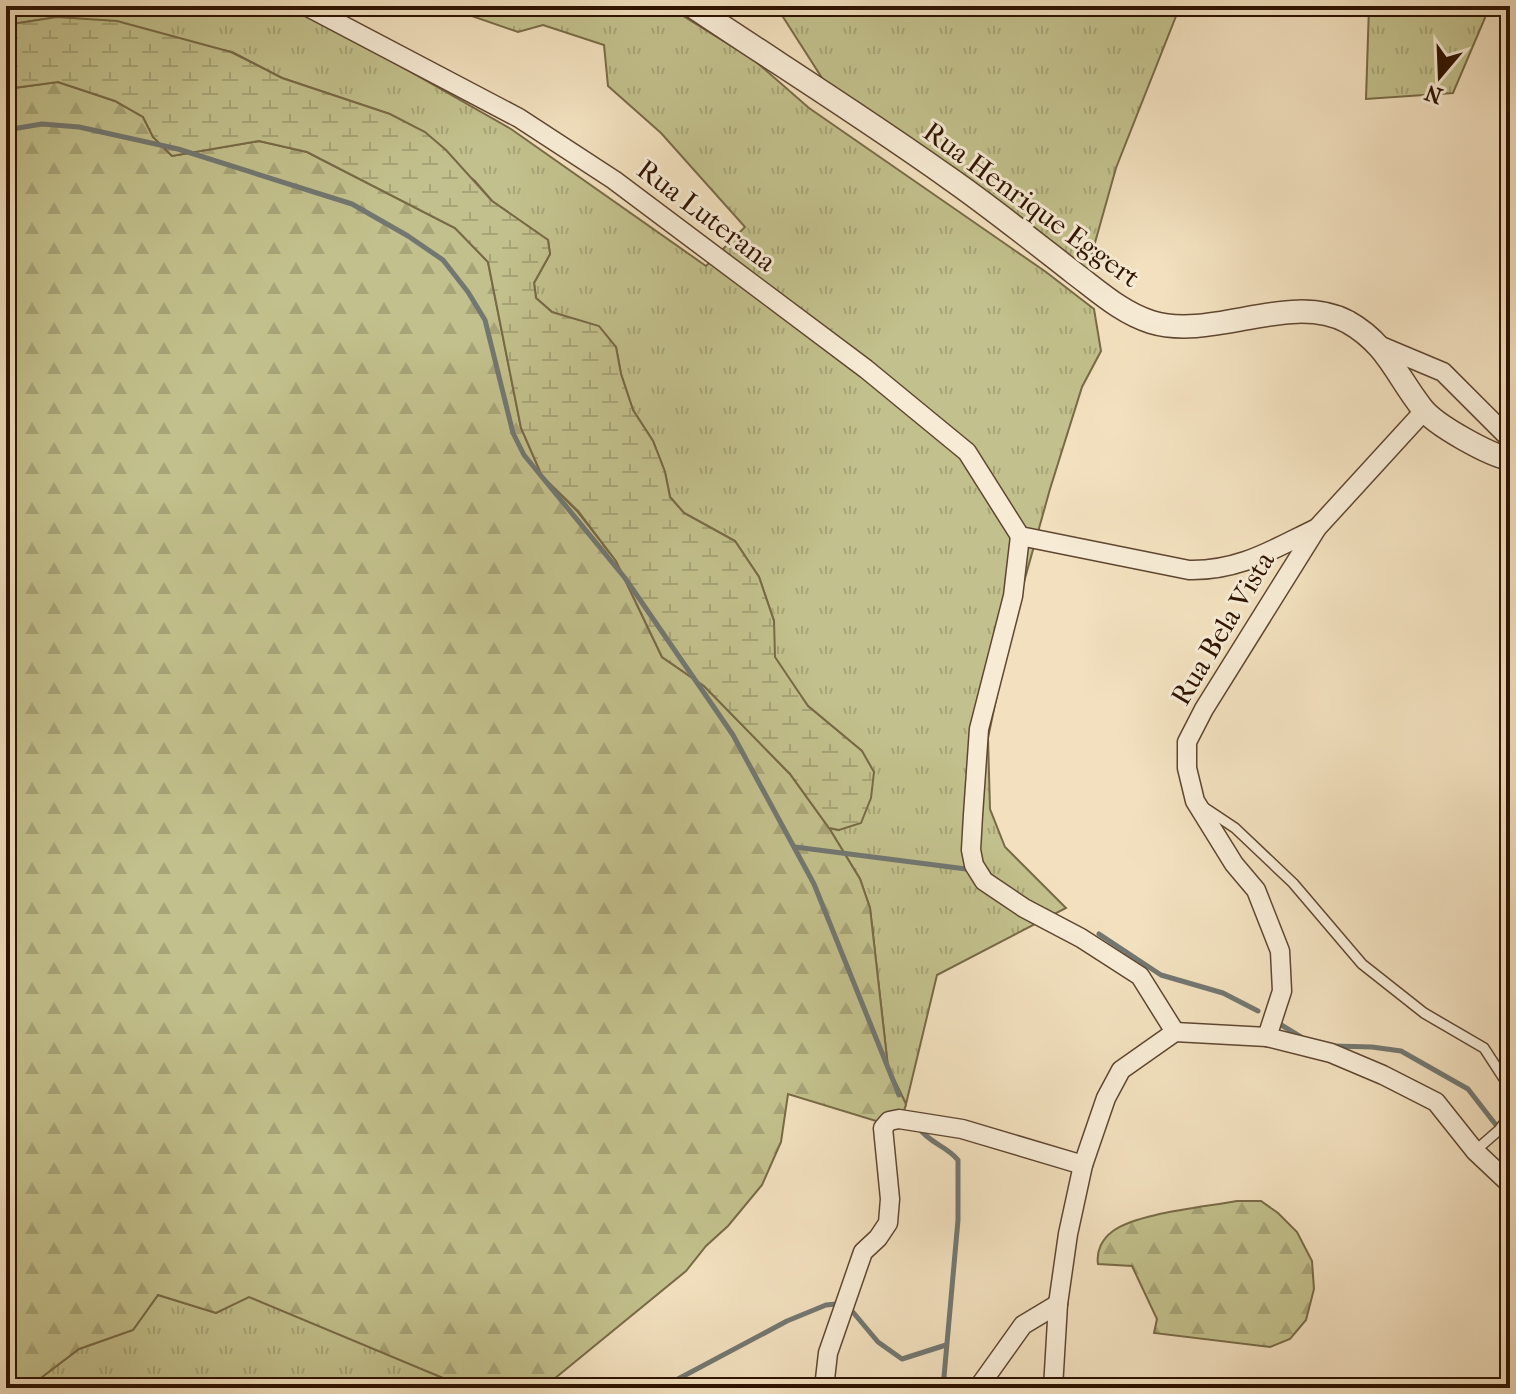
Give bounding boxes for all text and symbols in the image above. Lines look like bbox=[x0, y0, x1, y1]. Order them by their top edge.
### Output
north arrow bbox=[1400, 36, 1480, 116]
text: N bbox=[1421, 79, 1446, 109]
street label: Rua Henrique Eggert bbox=[917, 115, 1146, 294]
street label: Rua Luterana bbox=[631, 153, 783, 279]
street label: Rua Bela Vista bbox=[1164, 545, 1282, 711]

